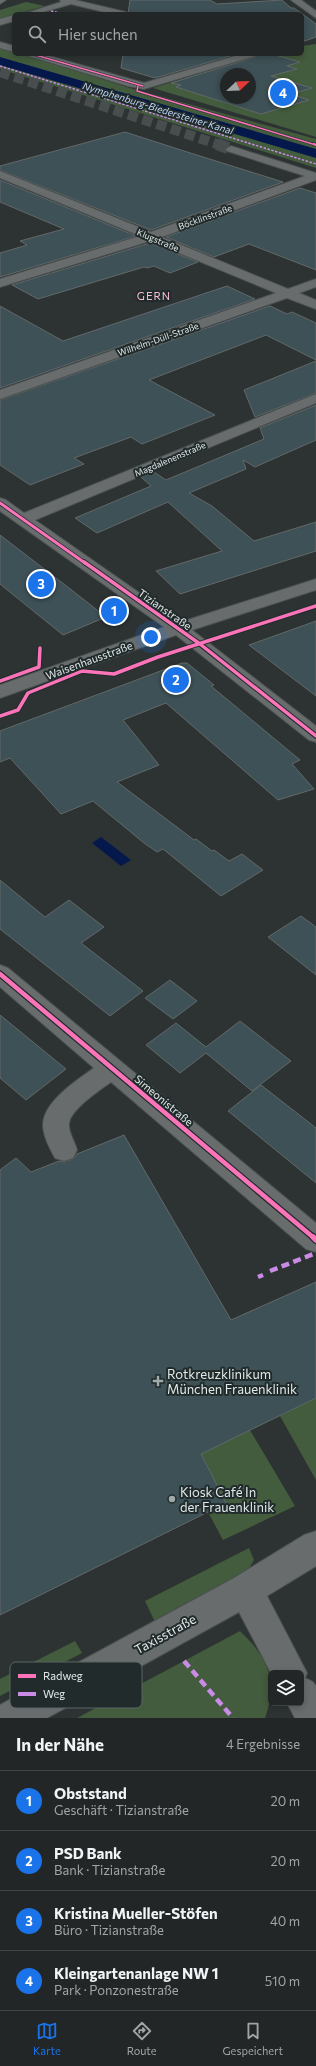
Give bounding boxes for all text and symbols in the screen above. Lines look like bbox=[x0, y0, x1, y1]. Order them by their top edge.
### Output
search box bbox=[12, 12, 304, 56]
icon: search bbox=[26, 23, 48, 45]
text: Hier suchen bbox=[58, 25, 138, 43]
north arrow bbox=[220, 68, 256, 104]
pin: 4 bbox=[270, 78, 296, 108]
water label: Nymphenburg-Biedersteiner Kanal bbox=[81, 79, 235, 137]
street label: Böcklinstraße bbox=[177, 202, 234, 232]
street label: Klugstraße bbox=[135, 226, 181, 254]
district label: GERN bbox=[137, 289, 171, 302]
street label: Wilhelm-Düll-Straße bbox=[116, 320, 200, 358]
street label: Magdalenenstraße bbox=[133, 439, 207, 479]
pin: 3 bbox=[28, 569, 54, 599]
street label: Tizianstraße bbox=[136, 586, 194, 632]
pin: 1 bbox=[101, 596, 127, 626]
your location bbox=[141, 627, 161, 647]
street label: Waisenhausstraße bbox=[44, 638, 134, 682]
pin: 2 bbox=[163, 665, 189, 695]
street label: Simeonistraße bbox=[132, 1072, 196, 1128]
place label: Rotkreuzklinikum München Frauenklinik bbox=[167, 1366, 297, 1397]
marker: Rotkreuzklinikum München Frauenklinik bbox=[152, 1375, 164, 1387]
place label: Kiosk Café In der Frauenklinik bbox=[180, 1484, 274, 1515]
marker: Kiosk Café In der Frauenklinik bbox=[167, 1494, 177, 1504]
street label: Taxisstraße bbox=[131, 1610, 199, 1657]
legend bbox=[10, 1662, 142, 1708]
text: Radweg bbox=[43, 1669, 83, 1682]
map controls bbox=[268, 1670, 304, 1706]
button: layers bbox=[268, 1670, 304, 1706]
text: Weg bbox=[43, 1687, 65, 1700]
text: In der Nähe bbox=[16, 1734, 104, 1755]
text: 4 Ergebnisse bbox=[226, 1736, 300, 1752]
text: Obststand bbox=[54, 1784, 127, 1802]
text: 1 bbox=[26, 1793, 32, 1809]
text: 20 m bbox=[271, 1793, 300, 1809]
text: Geschäft · Tizianstraße bbox=[54, 1802, 189, 1818]
text: PSD Bank bbox=[54, 1844, 122, 1862]
text: 2 bbox=[25, 1853, 33, 1869]
text: 20 m bbox=[271, 1853, 300, 1869]
text: Bank · Tizianstraße bbox=[54, 1862, 165, 1878]
text: Kristina Mueller-Stöfen bbox=[54, 1904, 218, 1922]
text: 3 bbox=[25, 1913, 33, 1929]
text: 40 m bbox=[270, 1913, 300, 1929]
text: Büro · Tizianstraße bbox=[54, 1922, 164, 1938]
text: Kleingartenanlage NW 1 bbox=[54, 1964, 219, 1982]
text: 4 bbox=[25, 1973, 33, 1989]
text: 510 m bbox=[265, 1973, 300, 1989]
text: Park · Ponzonestraße bbox=[54, 1982, 179, 1998]
tab: Karte bbox=[33, 2020, 61, 2057]
tab: Route bbox=[127, 2020, 157, 2057]
tab: Gespeichert bbox=[223, 2020, 283, 2057]

